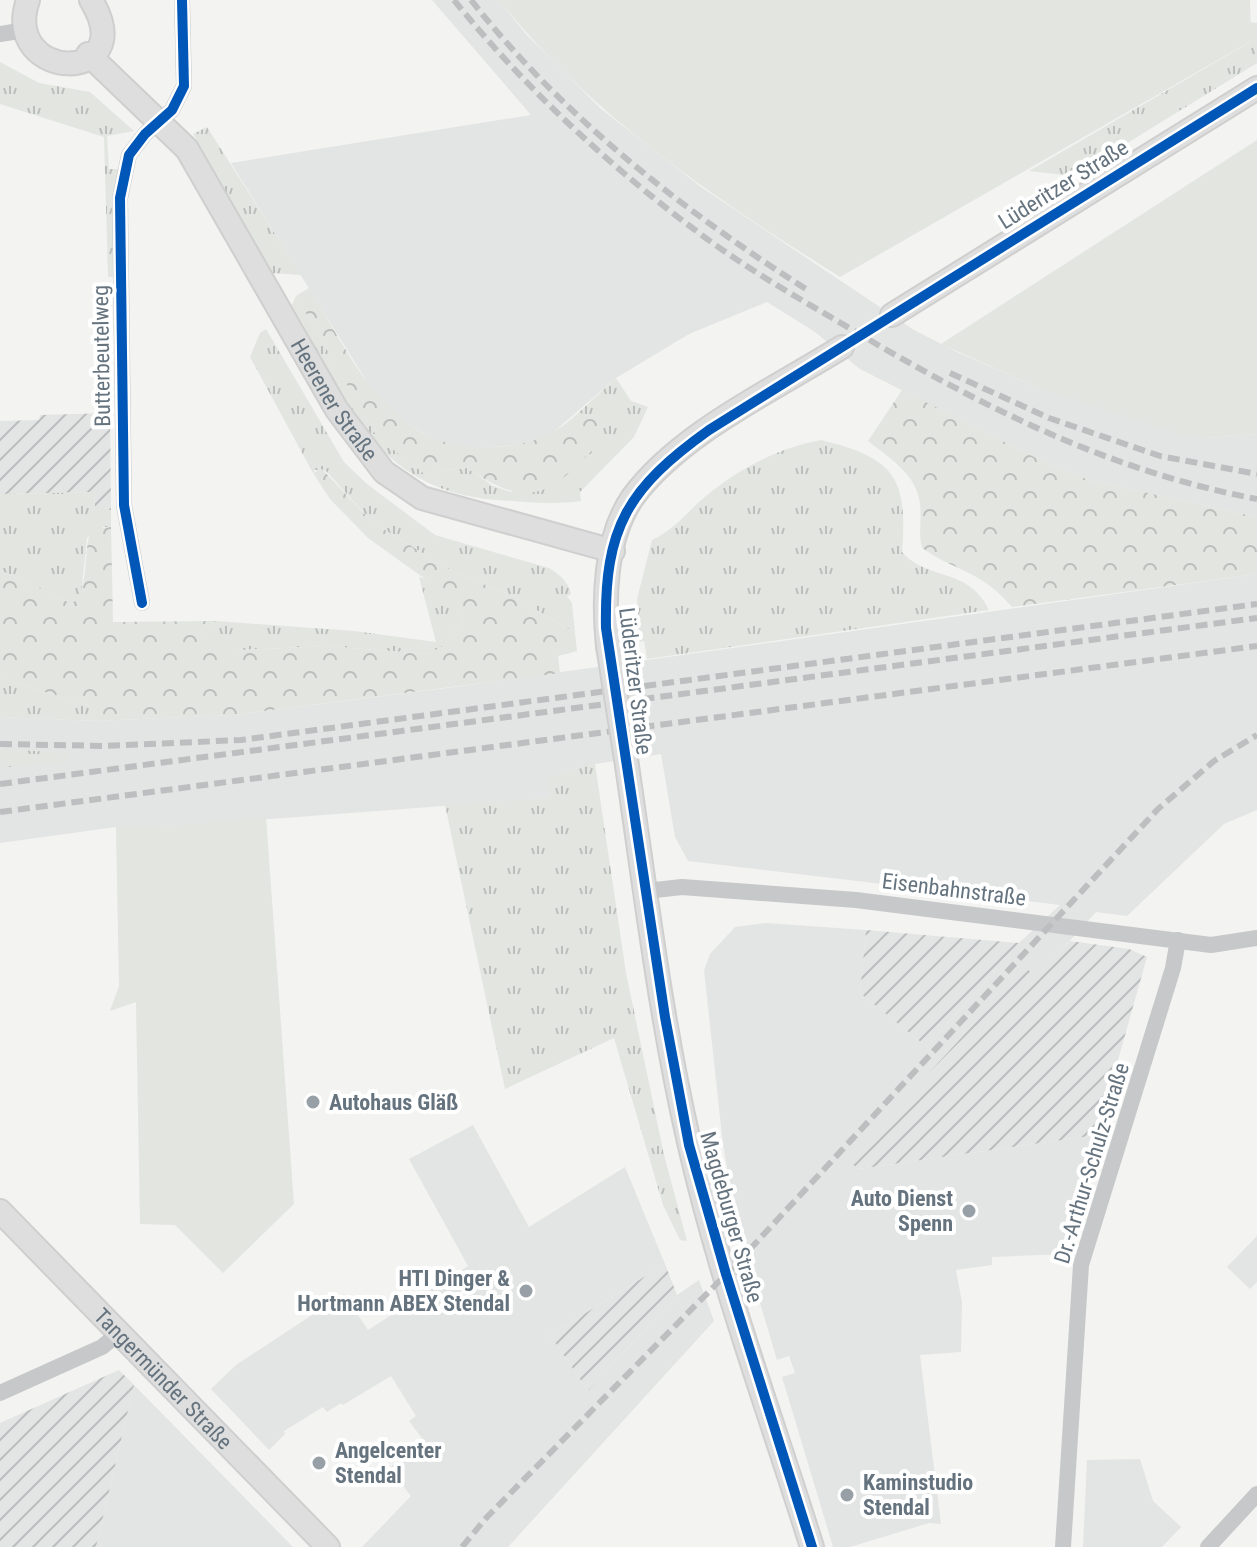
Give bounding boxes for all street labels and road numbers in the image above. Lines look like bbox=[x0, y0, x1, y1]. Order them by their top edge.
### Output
street label: Lüderitzer Straße bbox=[994, 135, 1133, 234]
street label: Butterbeutelweg bbox=[88, 285, 115, 427]
street label: Heerener Straße bbox=[286, 334, 383, 466]
street label: Lüderitzer Straße bbox=[614, 606, 657, 756]
street label: Eisenbahnstraße bbox=[881, 868, 1027, 911]
street label: Dr.-Arthur-Schulz-Straße bbox=[1049, 1060, 1134, 1267]
street label: Magdeburger Straße bbox=[695, 1129, 768, 1305]
street label: Tangermünder Straße bbox=[89, 1303, 237, 1454]

